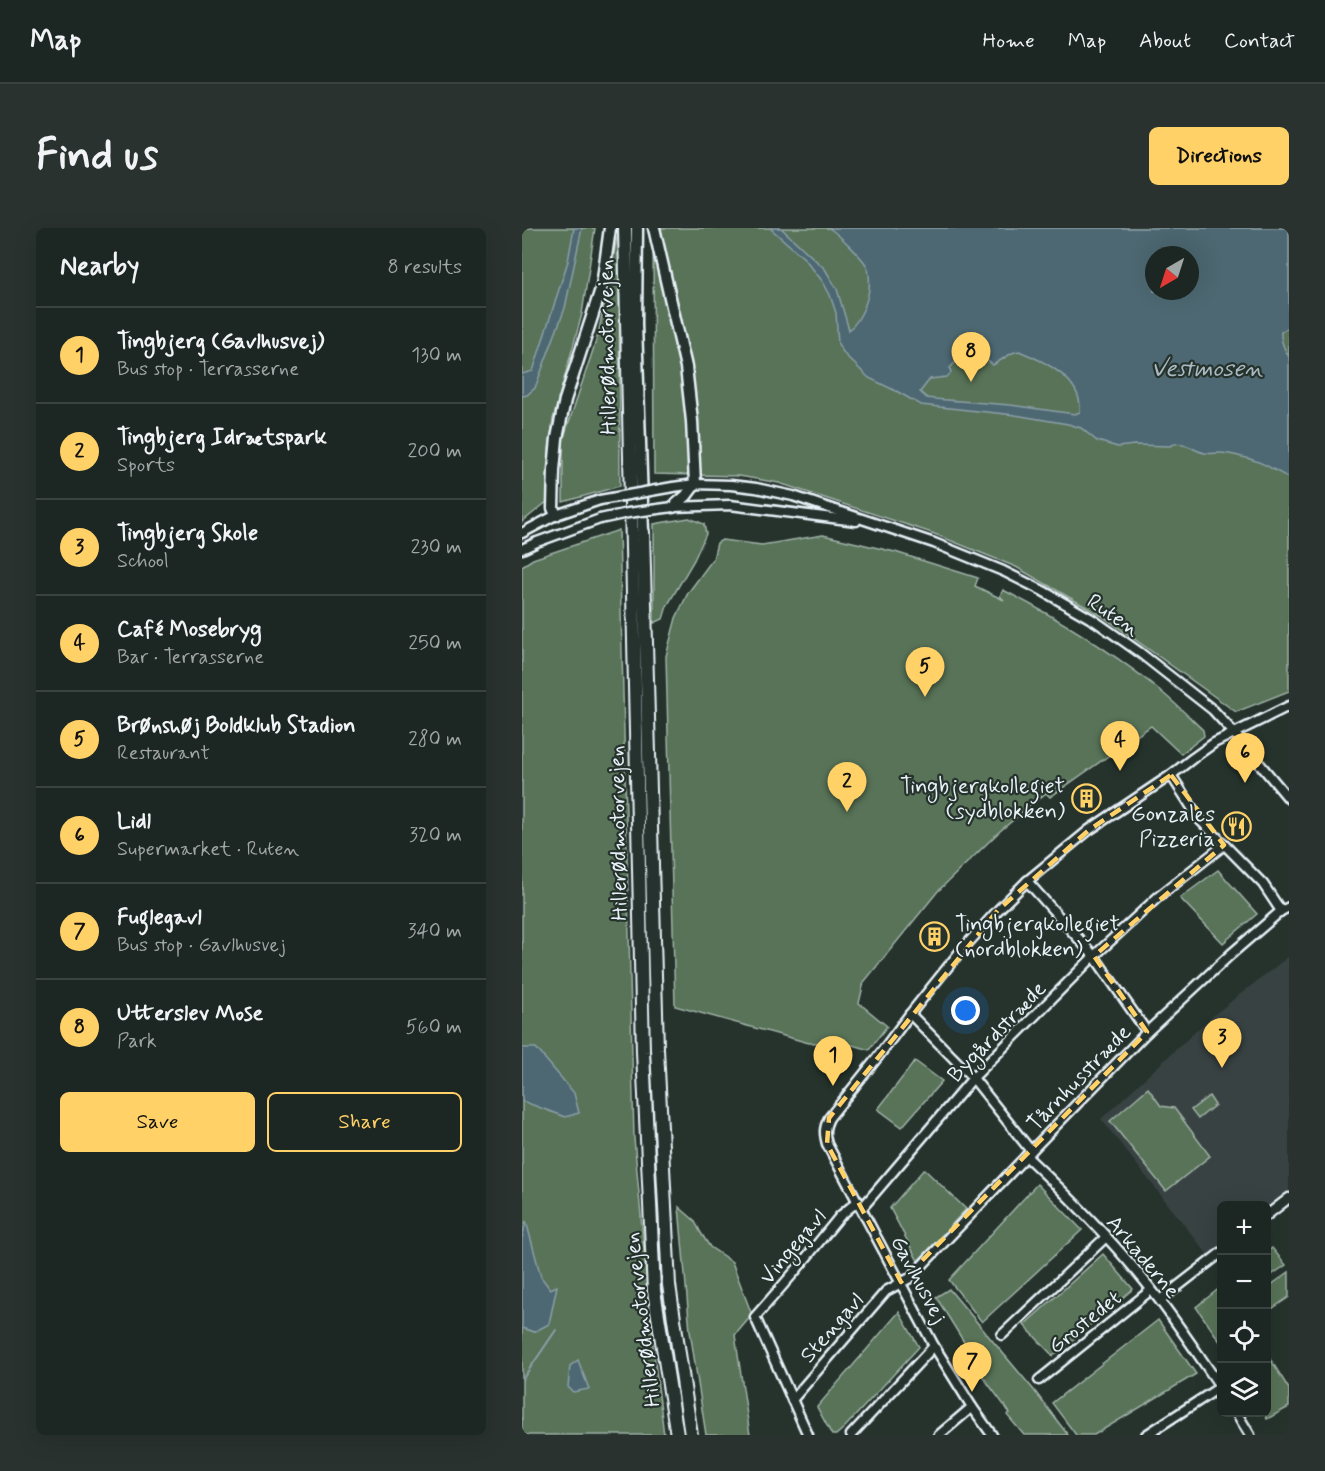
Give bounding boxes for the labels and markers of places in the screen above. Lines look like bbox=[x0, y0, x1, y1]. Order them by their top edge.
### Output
pin: 8 bbox=[952, 332, 990, 382]
pin: 5 bbox=[906, 648, 944, 697]
pin: 4 bbox=[1100, 722, 1140, 771]
pin: 6 bbox=[1226, 734, 1264, 783]
pin: 2 bbox=[828, 762, 866, 812]
place label: Tingbjergkollegiet (sydblokken) bbox=[900, 773, 1065, 826]
building icon: Tingbjergkollegiet (sydblokken) bbox=[1070, 782, 1102, 814]
place label: Gonzales Pizzeria bbox=[1131, 801, 1215, 854]
restaurant icon: Gonzales Pizzeria bbox=[1220, 810, 1252, 842]
place label: Tingbjergkollegiet (nordblokken) bbox=[955, 911, 1120, 964]
building icon: Tingbjergkollegiet (nordblokken) bbox=[918, 920, 950, 952]
pin: 3 bbox=[1202, 1018, 1242, 1068]
pin: 1 bbox=[814, 1036, 852, 1086]
pin: 7 bbox=[952, 1342, 992, 1392]

